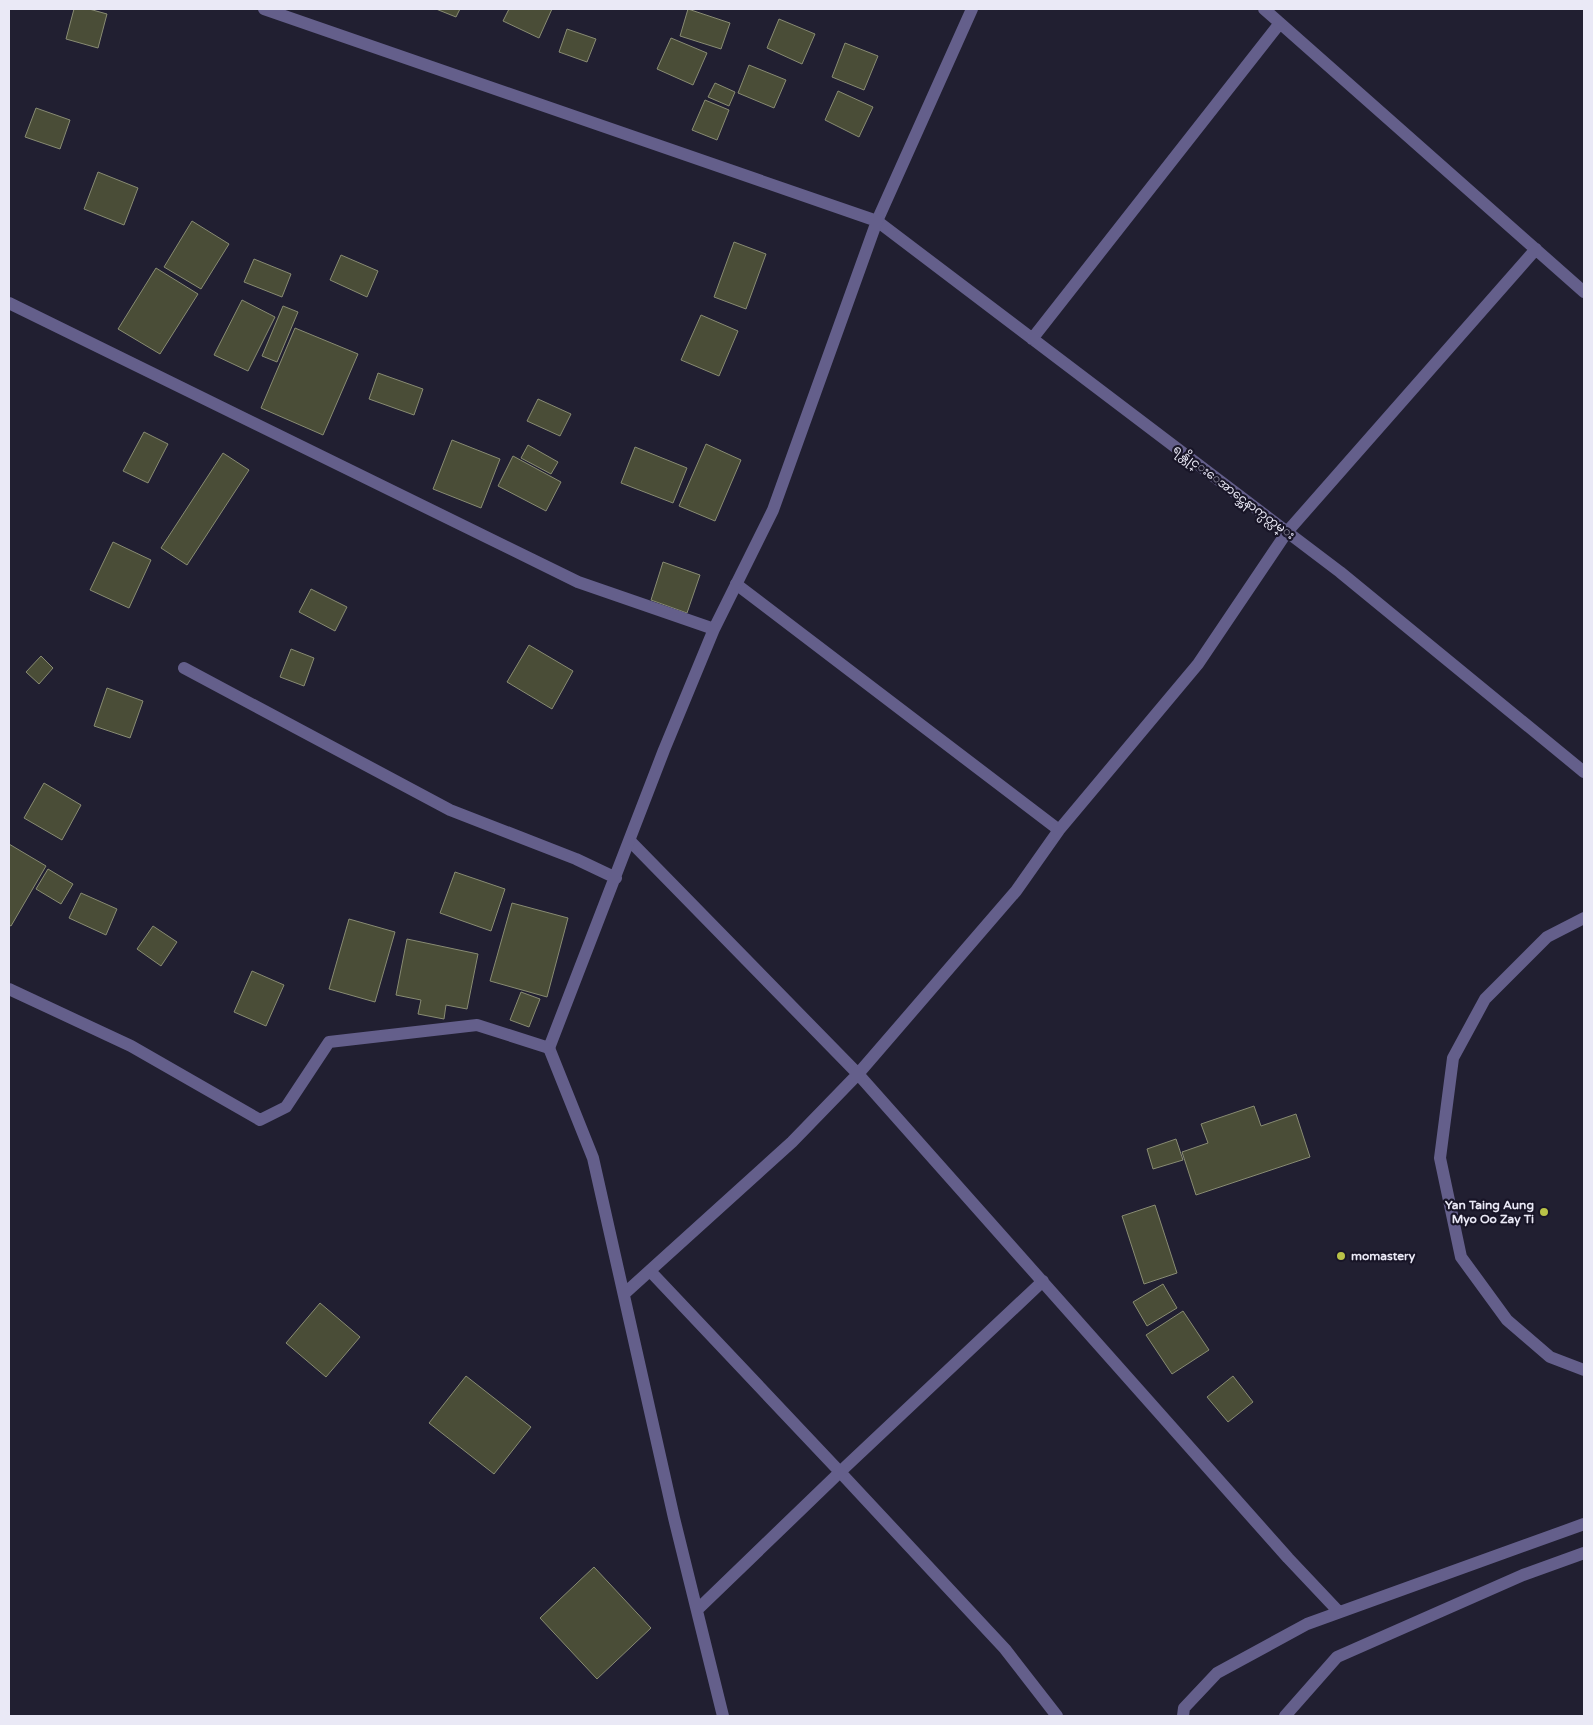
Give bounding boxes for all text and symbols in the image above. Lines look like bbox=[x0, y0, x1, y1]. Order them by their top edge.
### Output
street label: ရန္တိုင္းေအာင္အေနာက္ပတ္လမ္း bbox=[1169, 440, 1299, 545]
place label: Yan Taing Aung Myo Oo Zay Ti bbox=[1445, 1198, 1534, 1227]
marker: Yan Taing Aung Myo Oo Zay Ti bbox=[1538, 1206, 1550, 1218]
place label: momastery bbox=[1351, 1249, 1416, 1264]
marker: momastery bbox=[1335, 1250, 1347, 1262]

